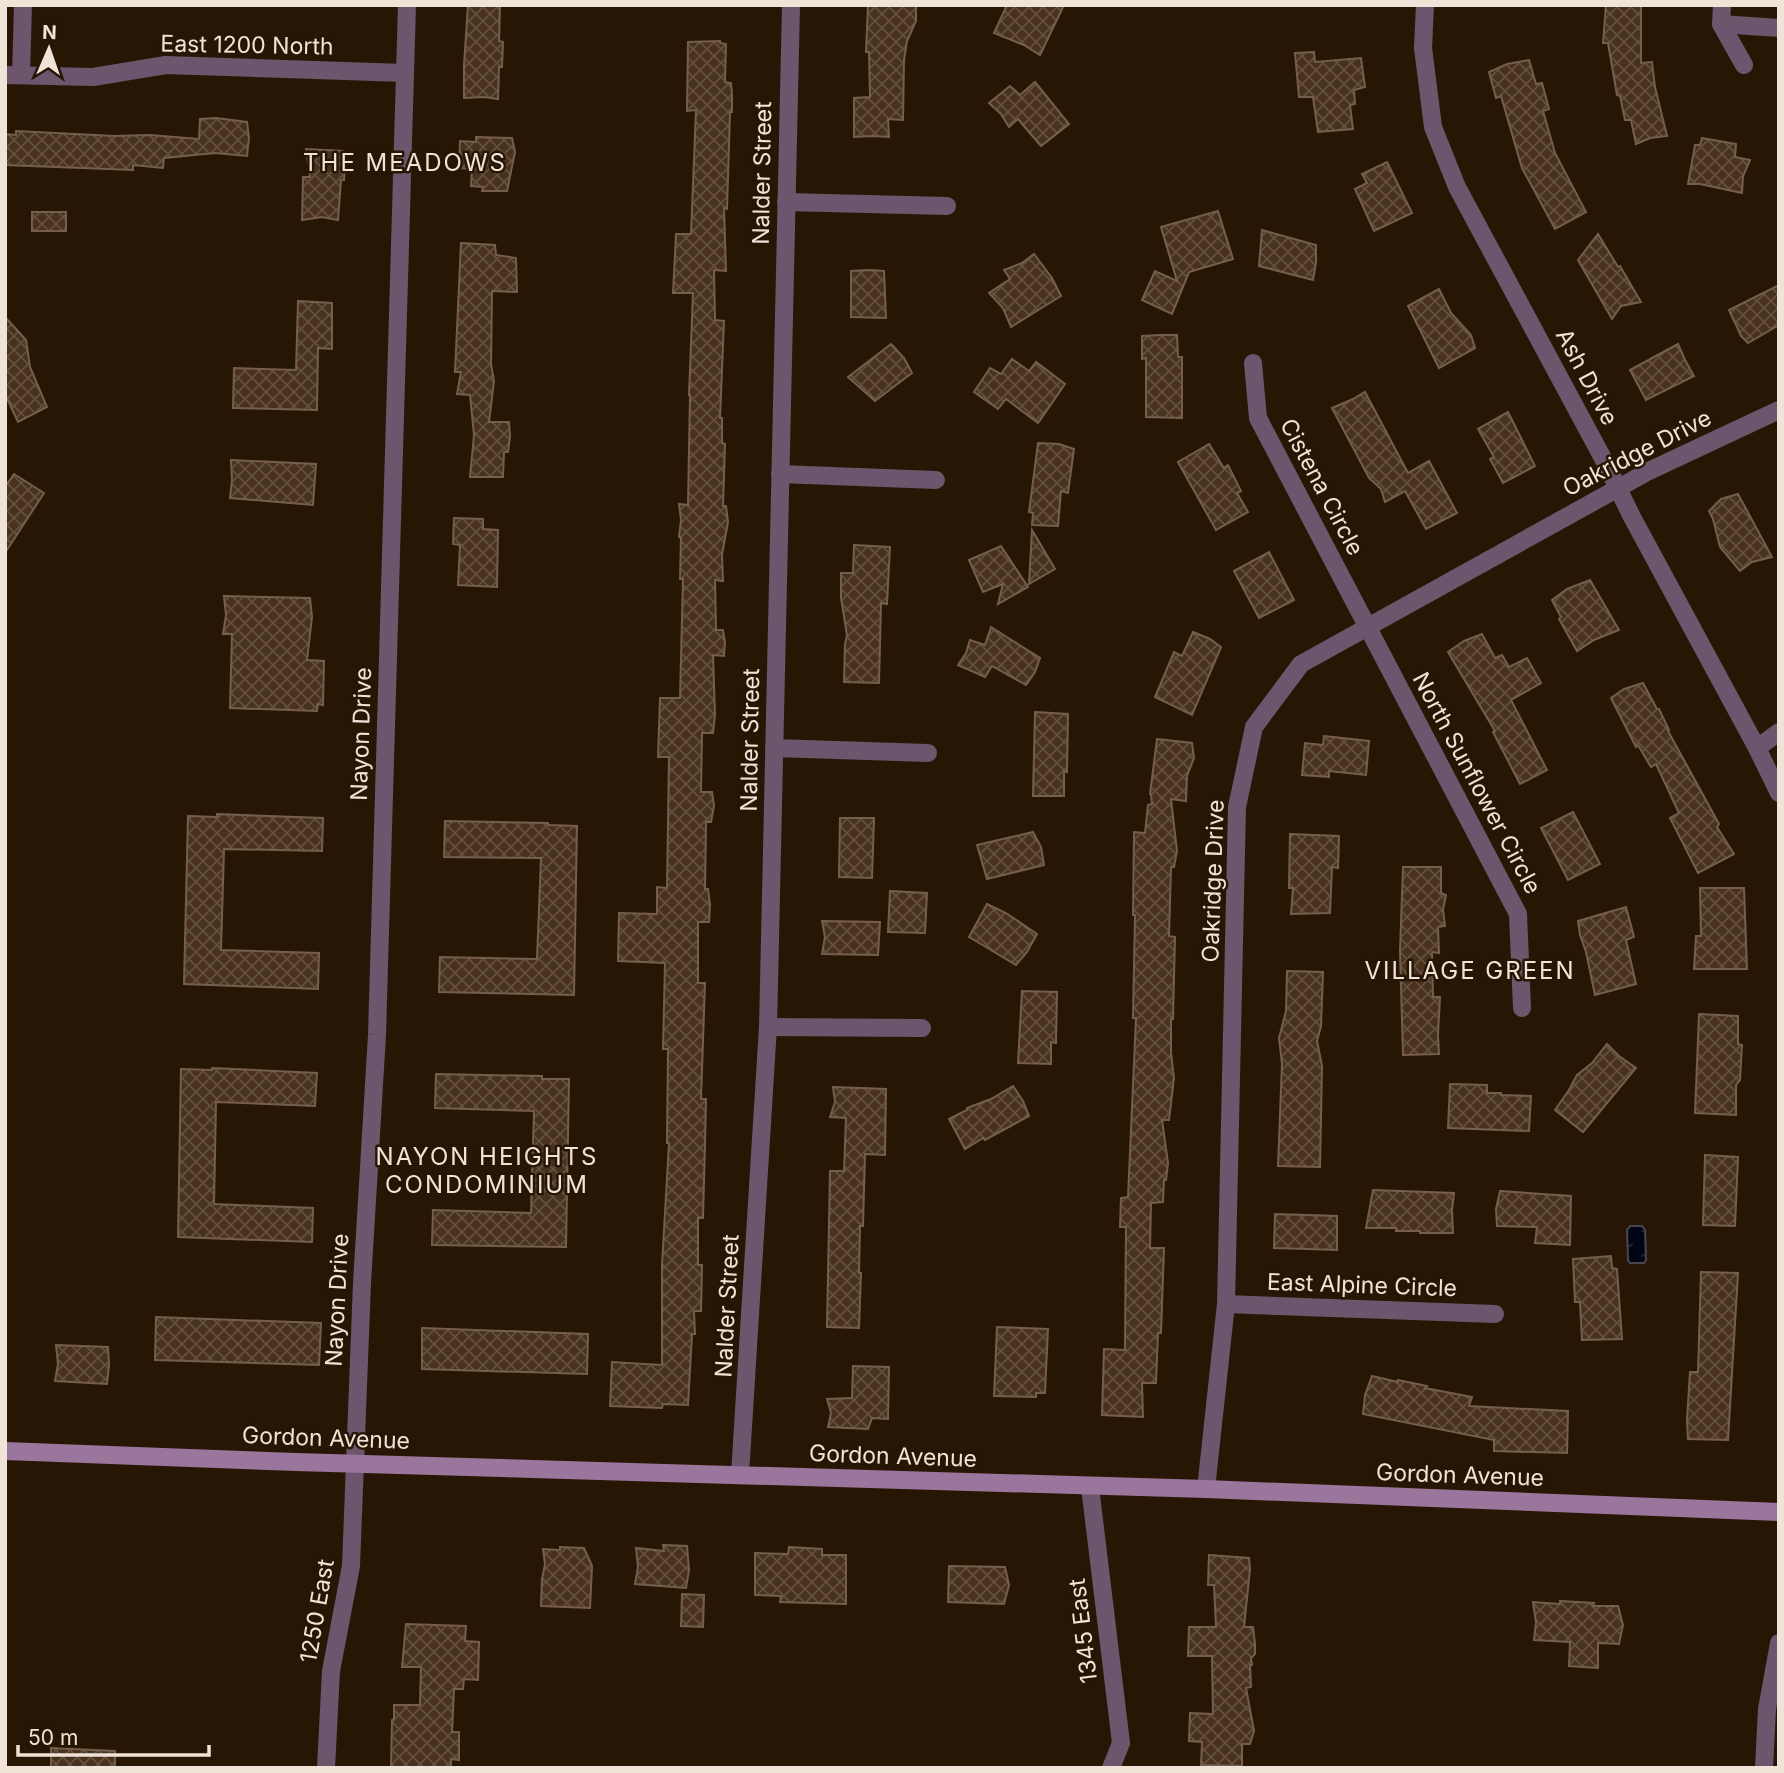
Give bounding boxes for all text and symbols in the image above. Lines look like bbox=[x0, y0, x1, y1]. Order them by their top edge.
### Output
north arrow bbox=[14, 14, 84, 84]
text: N bbox=[42, 21, 57, 44]
street label: East 1200 North bbox=[160, 29, 334, 61]
street label: Nalder Street bbox=[747, 101, 777, 245]
district label: THE MEADOWS bbox=[303, 148, 507, 177]
street label: Ash Drive bbox=[1550, 324, 1624, 430]
street label: Oakridge Drive bbox=[1558, 404, 1716, 502]
street label: Cistena Circle bbox=[1274, 414, 1370, 560]
street label: Nayon Drive bbox=[345, 667, 377, 801]
street label: North Sunflower Circle bbox=[1407, 667, 1547, 899]
street label: Nalder Street bbox=[735, 668, 765, 812]
street label: Oakridge Drive bbox=[1196, 799, 1230, 963]
district label: VILLAGE GREEN bbox=[1364, 956, 1576, 985]
district label: NAYON HEIGHTS CONDOMINIUM bbox=[376, 1142, 598, 1199]
street label: Nayon Drive bbox=[320, 1233, 354, 1367]
street label: Nalder Street bbox=[709, 1233, 745, 1378]
street label: East Alpine Circle bbox=[1266, 1268, 1458, 1302]
street label: Gordon Avenue bbox=[242, 1421, 410, 1455]
street label: Gordon Avenue bbox=[809, 1439, 977, 1473]
street label: Gordon Avenue bbox=[1376, 1458, 1544, 1492]
street label: 1250 East bbox=[294, 1557, 340, 1665]
street label: 1345 East bbox=[1063, 1577, 1103, 1685]
scale bar bbox=[18, 1714, 208, 1758]
text: 50 m bbox=[28, 1725, 78, 1750]

